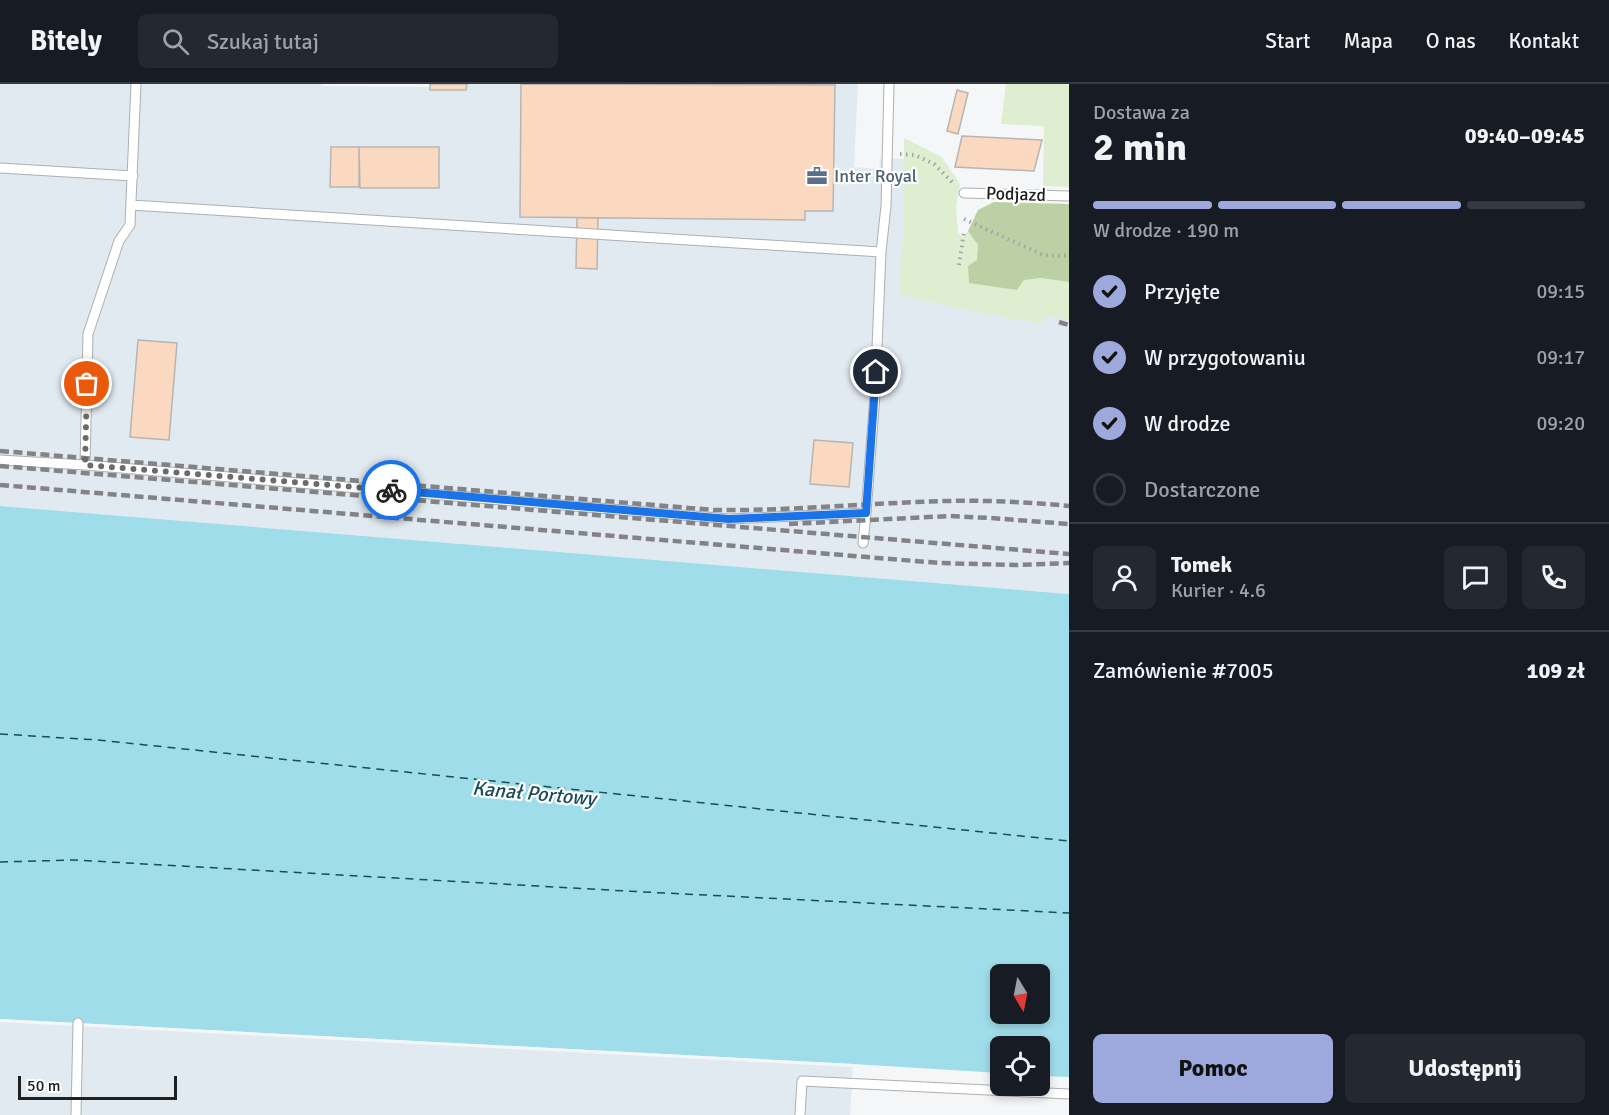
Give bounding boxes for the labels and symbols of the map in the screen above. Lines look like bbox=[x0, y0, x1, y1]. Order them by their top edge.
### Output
office icon: Inter Royal bbox=[805, 164, 829, 188]
place label: Inter Royal bbox=[834, 165, 917, 187]
street label: Podjazd bbox=[986, 182, 1046, 206]
pin bbox=[850, 346, 901, 397]
pin bbox=[61, 358, 112, 409]
courier bbox=[361, 460, 421, 520]
water label: Kanał Portowy bbox=[471, 776, 599, 812]
north arrow bbox=[990, 964, 1050, 1024]
scale bar bbox=[18, 1073, 177, 1100]

